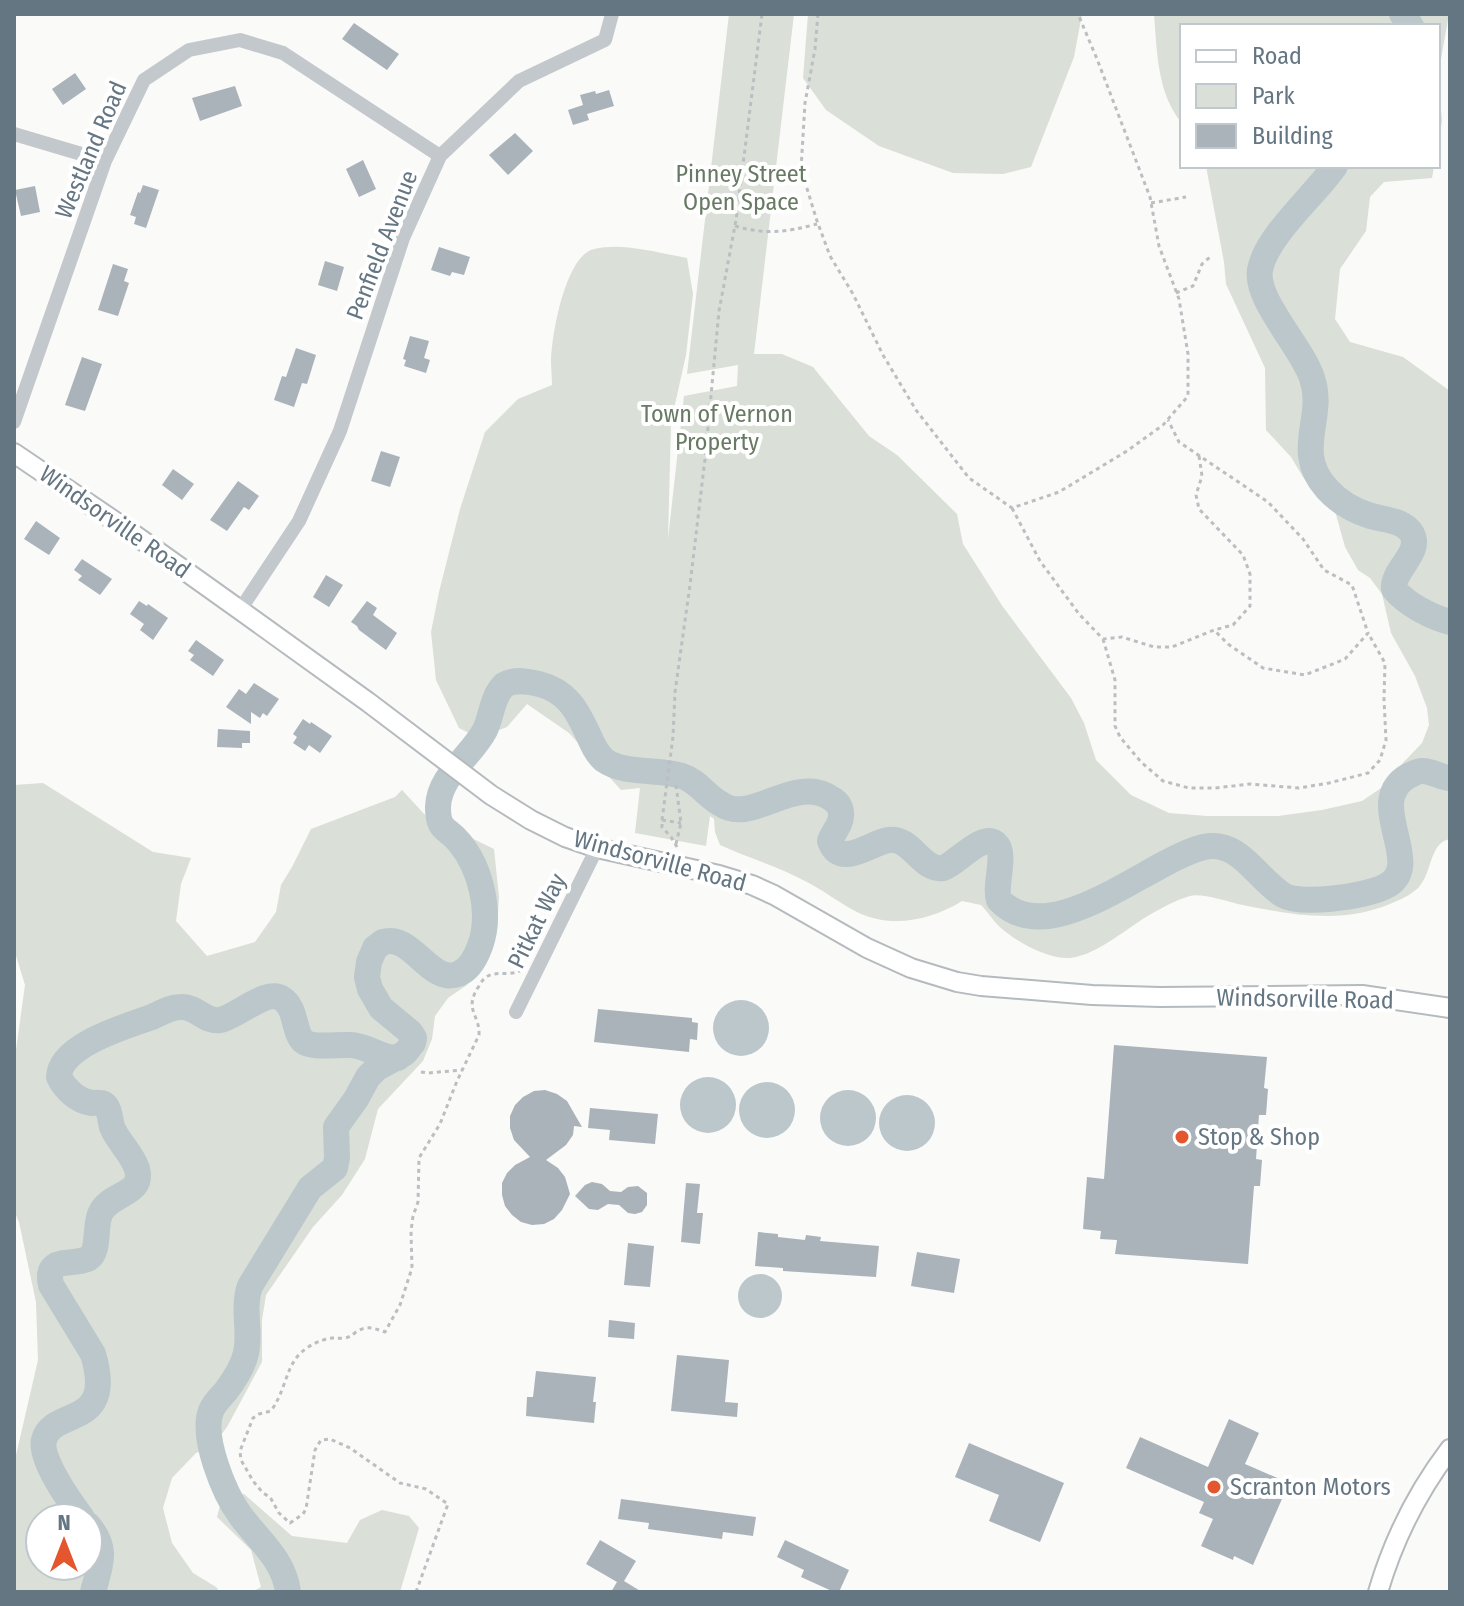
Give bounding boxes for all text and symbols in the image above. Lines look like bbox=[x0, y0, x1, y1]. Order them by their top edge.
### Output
legend bbox=[1180, 24, 1440, 168]
text: Road bbox=[1252, 42, 1302, 70]
street label: Westland Road bbox=[50, 77, 132, 223]
text: Park bbox=[1252, 82, 1295, 110]
text: Building bbox=[1252, 122, 1334, 150]
park label: Pinney Street Open Space bbox=[675, 160, 807, 216]
street label: Penfield Avenue bbox=[341, 166, 423, 324]
park label: Town of Vernon Property bbox=[641, 400, 793, 456]
street label: Windsorville Road bbox=[34, 460, 196, 584]
street label: Windsorville Road bbox=[571, 825, 749, 897]
street label: Pitkat Way bbox=[502, 869, 572, 973]
street label: Windsorville Road bbox=[1216, 983, 1394, 1015]
place label: Stop & Shop bbox=[1198, 1123, 1320, 1151]
marker: Stop & Shop bbox=[1173, 1128, 1191, 1146]
place label: Scranton Motors bbox=[1230, 1473, 1391, 1501]
marker: Scranton Motors bbox=[1205, 1478, 1223, 1496]
north arrow bbox=[24, 1502, 104, 1582]
text: N bbox=[57, 1509, 71, 1536]

